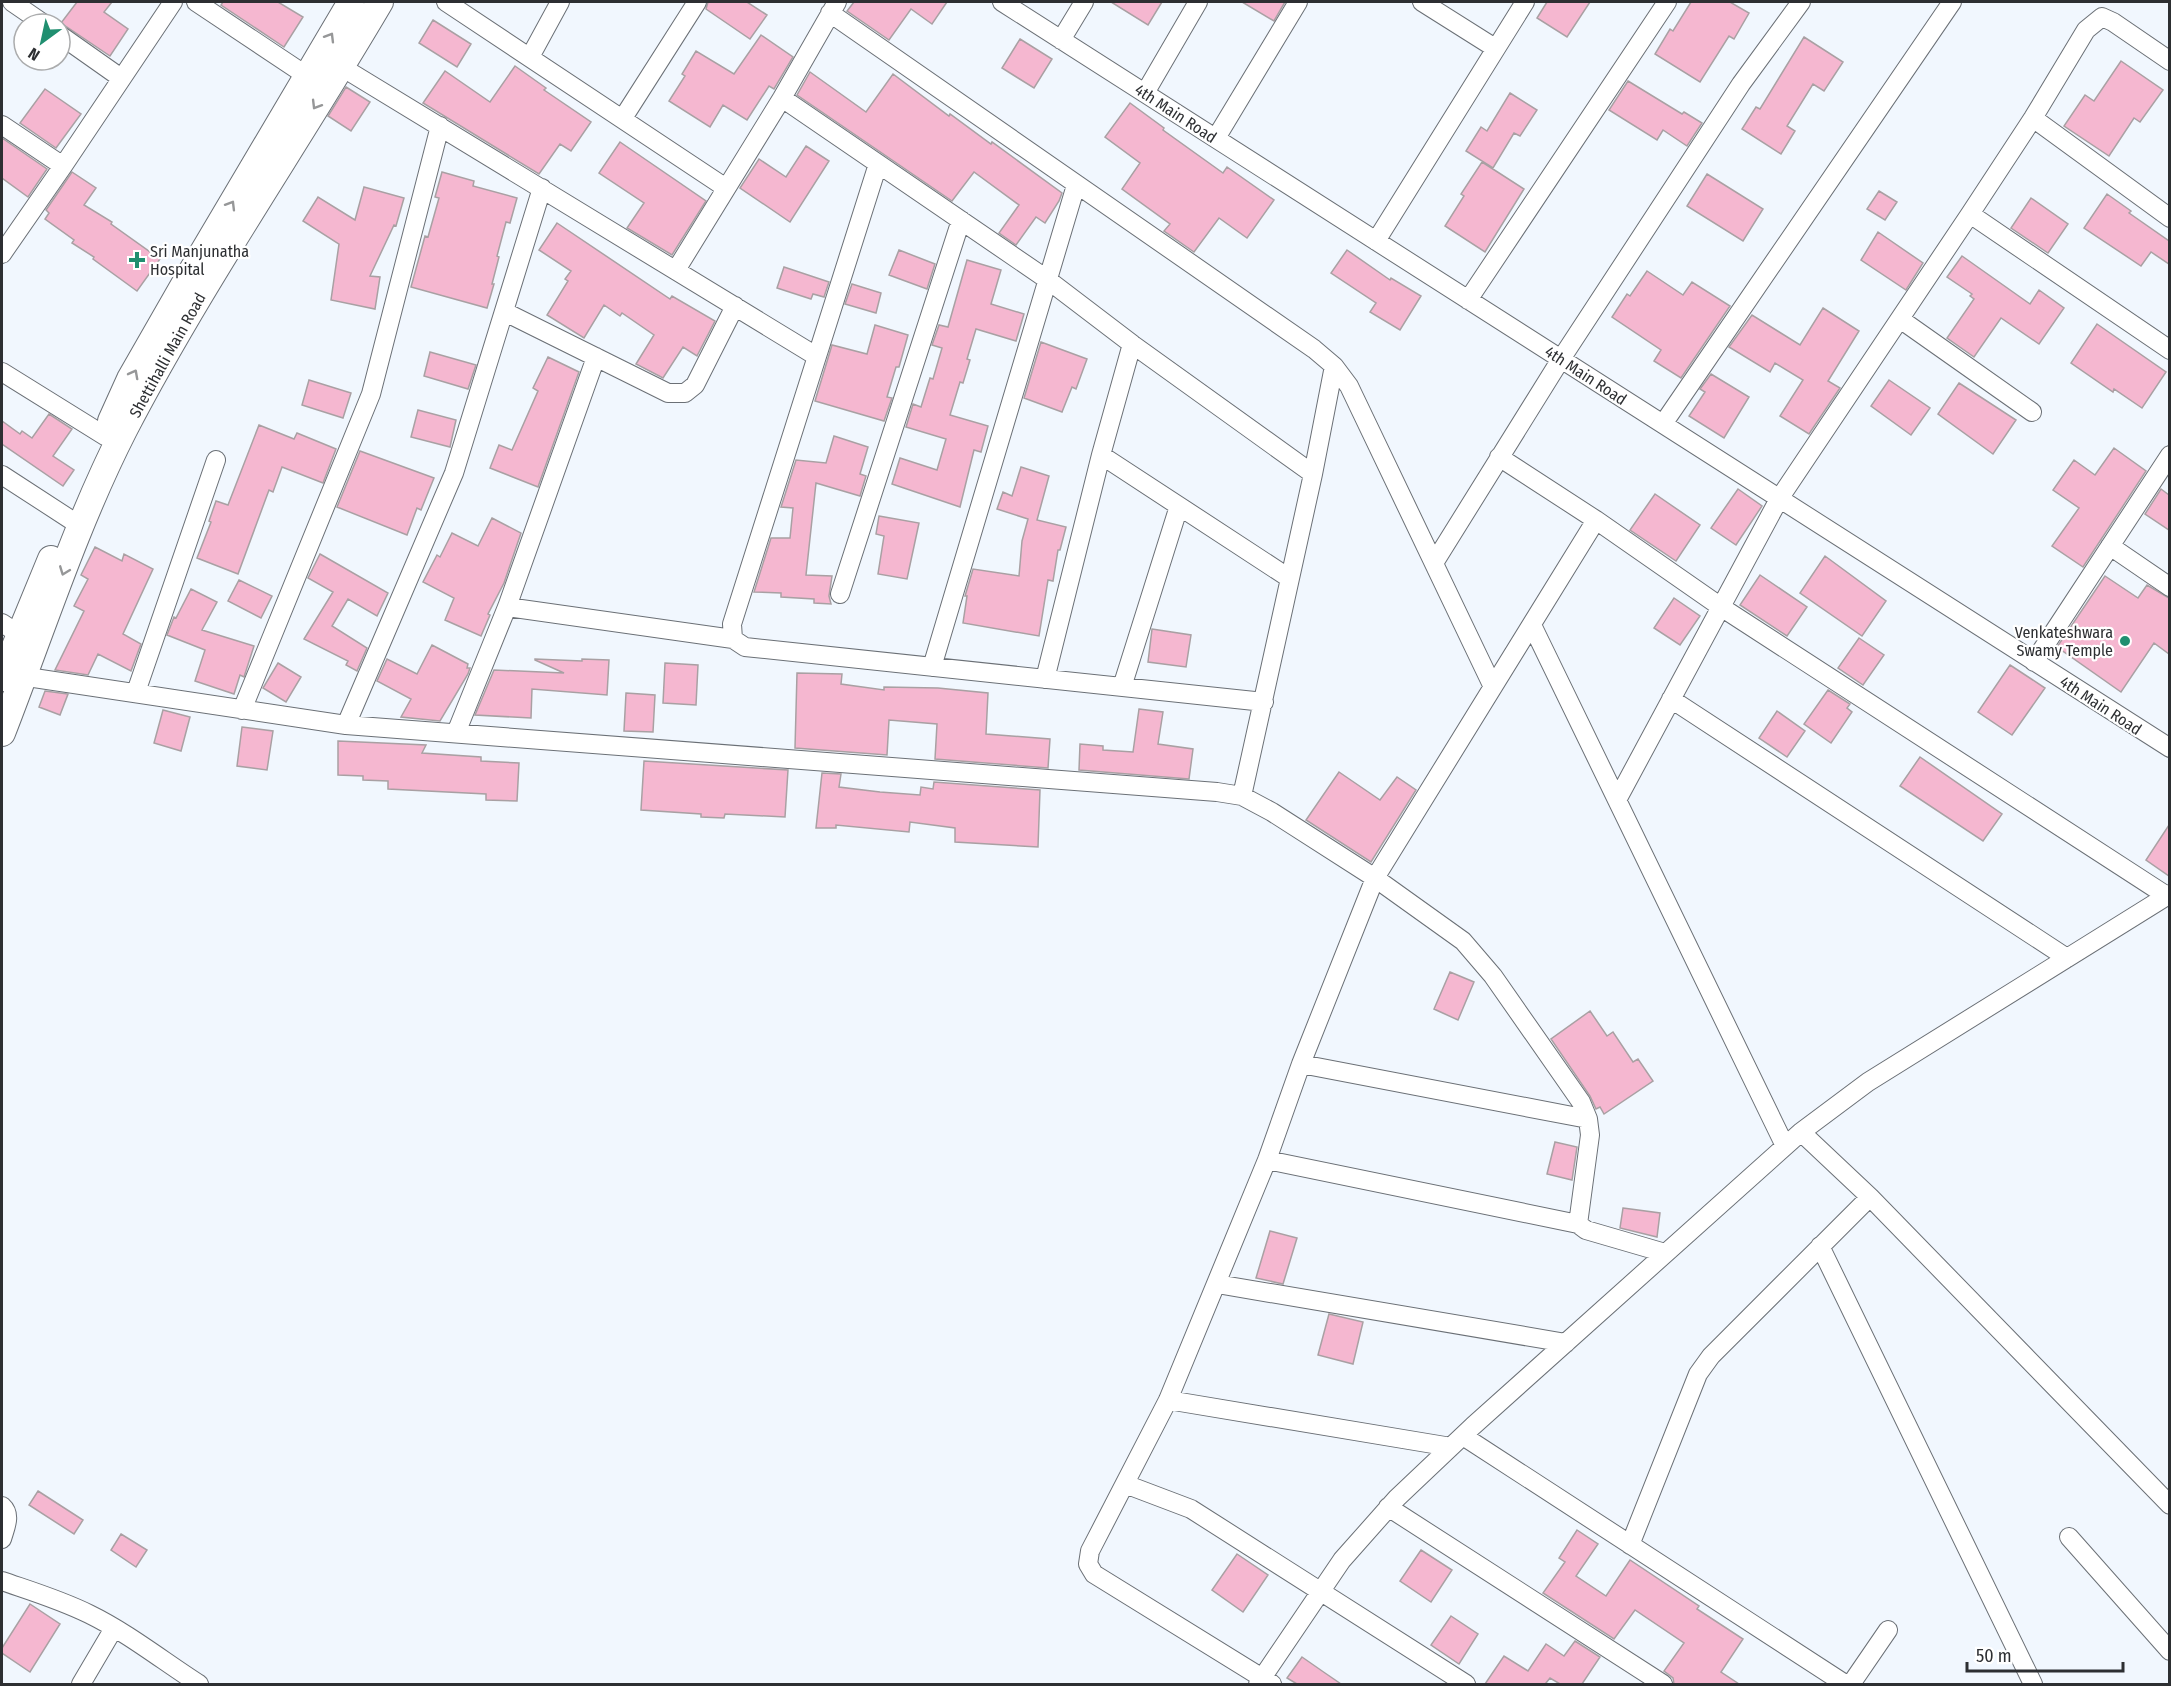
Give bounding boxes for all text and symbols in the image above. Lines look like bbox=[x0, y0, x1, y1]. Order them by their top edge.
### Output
north arrow bbox=[12, 12, 72, 72]
one-way arrow bbox=[322, 33, 334, 43]
text: N bbox=[25, 44, 43, 65]
street label: 4th Main Road bbox=[1131, 80, 1220, 147]
one-way arrow bbox=[312, 99, 324, 109]
one-way arrow bbox=[223, 201, 235, 211]
place label: Sri Manjunatha Hospital bbox=[150, 242, 249, 279]
marker: Sri Manjunatha Hospital bbox=[128, 251, 146, 269]
street label: Shettihalli Main Road bbox=[125, 290, 210, 421]
street label: 4th Main Road bbox=[1541, 342, 1630, 409]
one-way arrow bbox=[127, 370, 138, 380]
one-way arrow bbox=[59, 565, 72, 576]
place label: Venkateshwara Swamy Temple bbox=[2015, 623, 2113, 660]
marker: Venkateshwara Swamy Temple bbox=[2118, 634, 2132, 648]
street label: 4th Main Road bbox=[2056, 672, 2145, 739]
scale bar bbox=[1967, 1635, 2123, 1673]
text: 50 m bbox=[1976, 1645, 2012, 1667]

